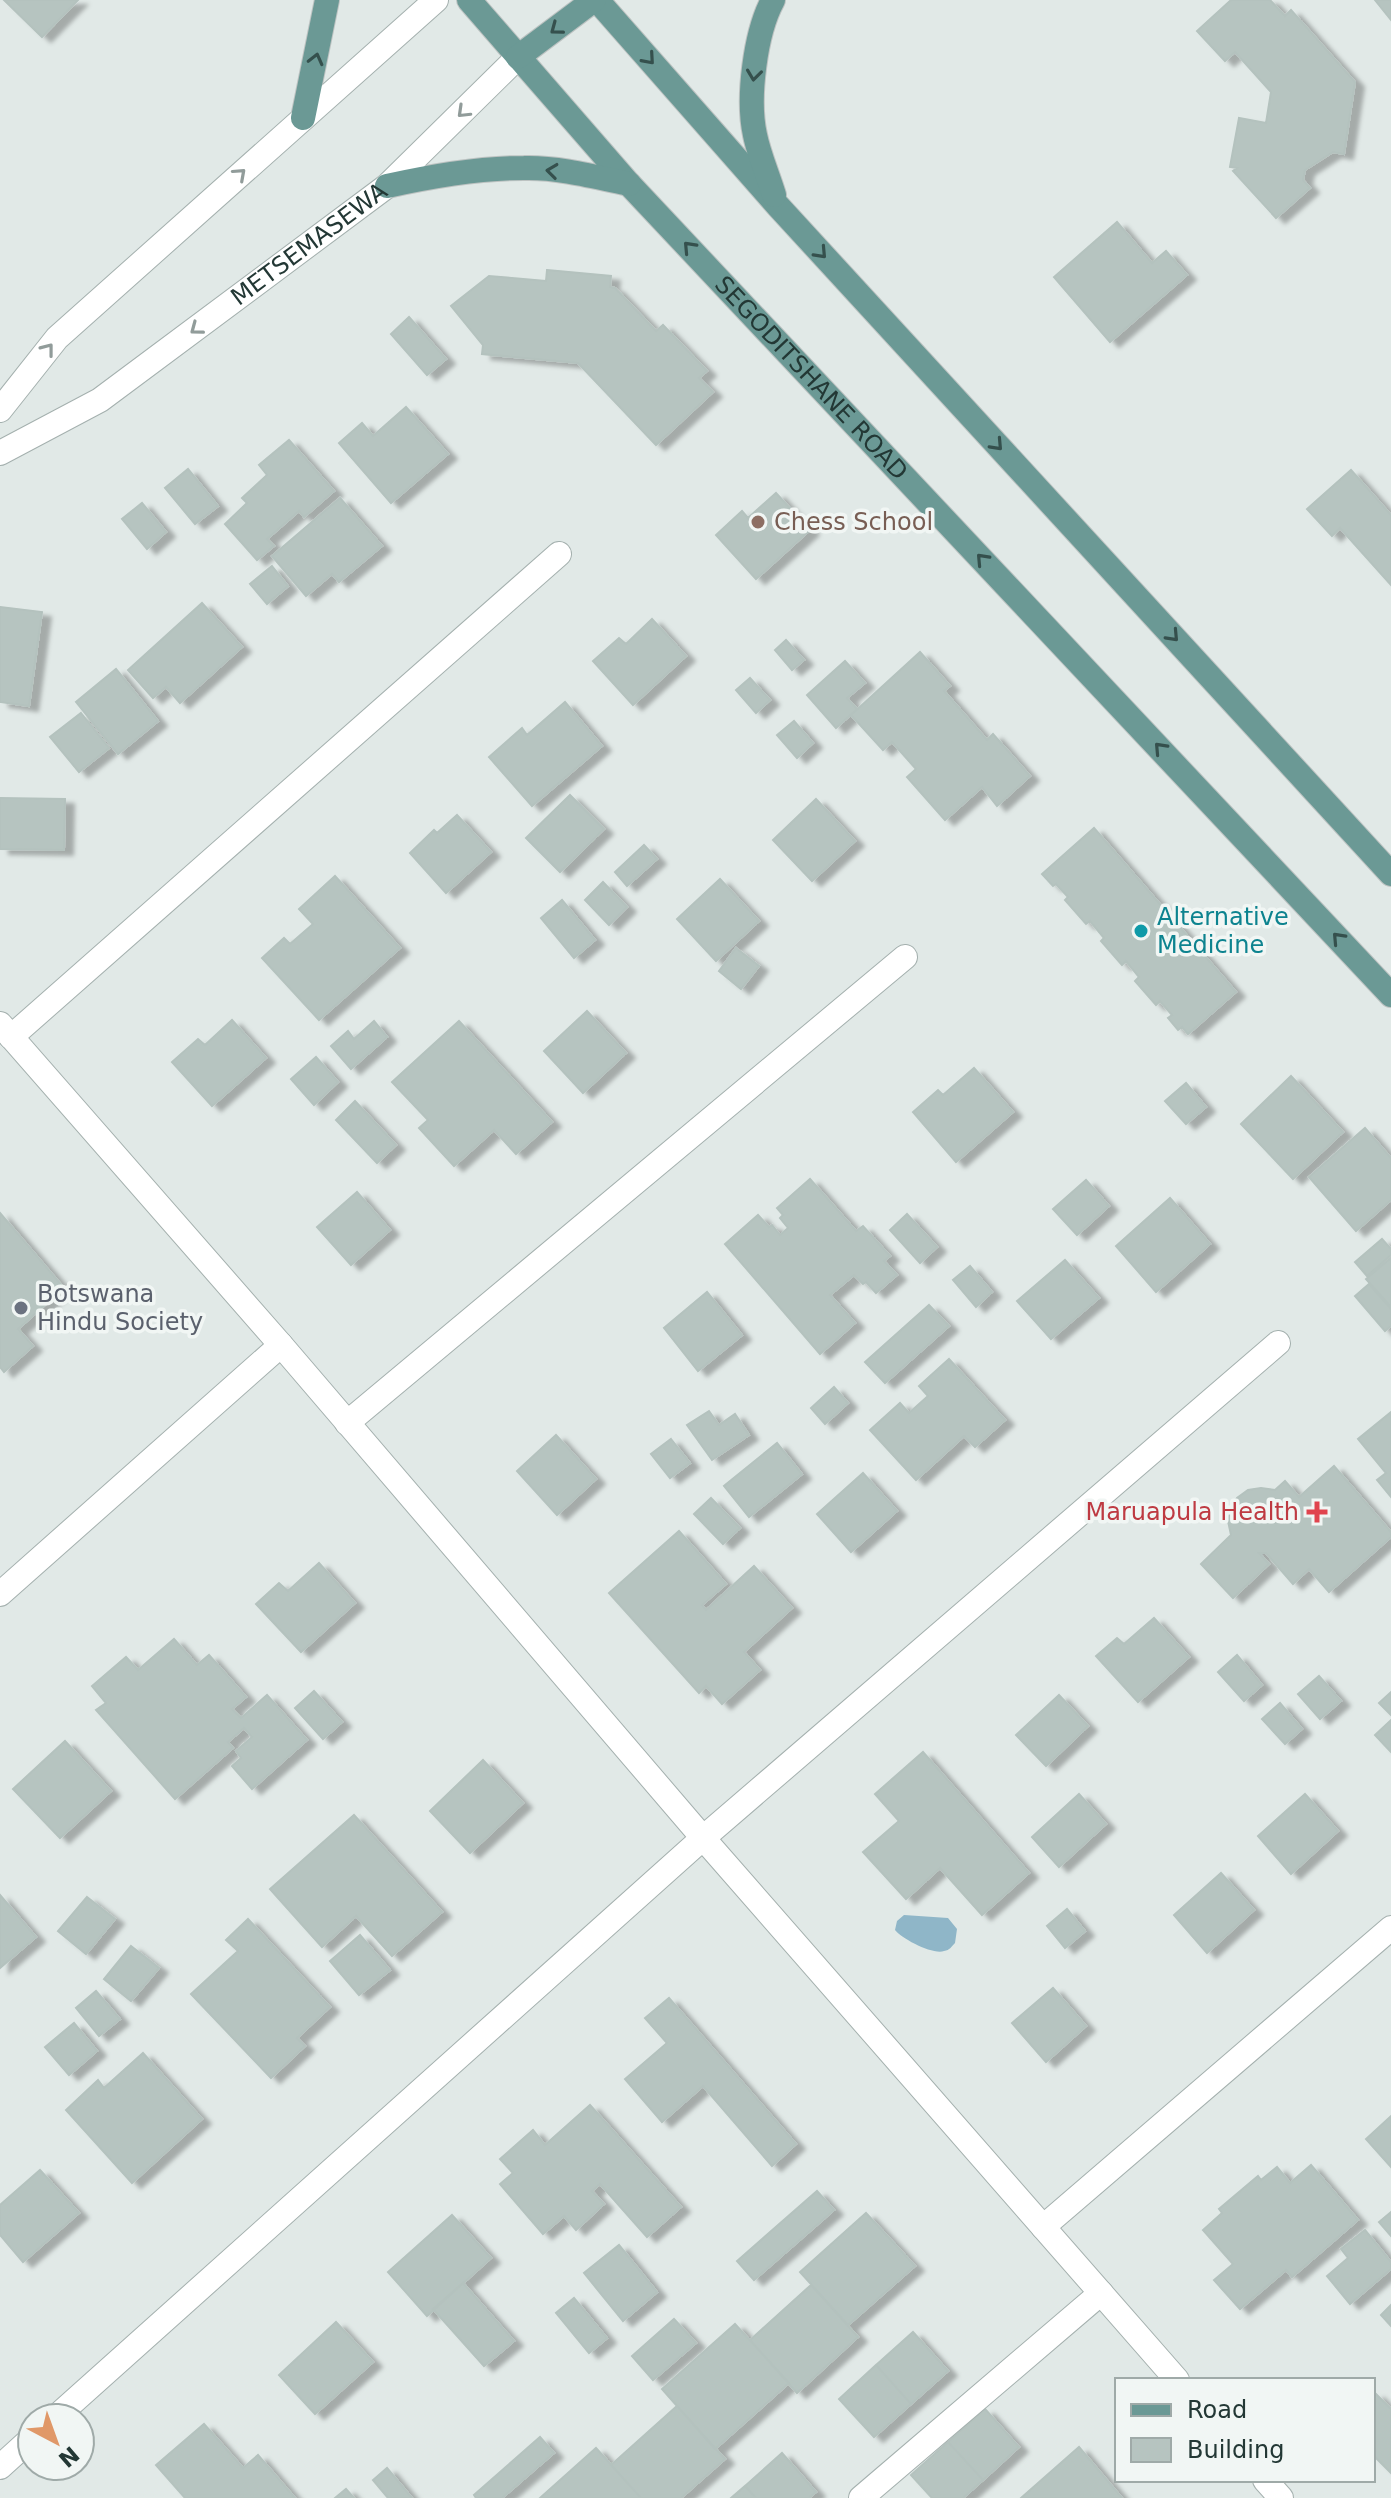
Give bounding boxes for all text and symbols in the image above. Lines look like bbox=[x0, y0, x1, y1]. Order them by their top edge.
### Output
one-way arrow bbox=[551, 19, 565, 33]
one-way arrow bbox=[639, 49, 654, 64]
one-way arrow bbox=[306, 53, 323, 67]
one-way arrow bbox=[746, 68, 763, 82]
one-way arrow bbox=[458, 103, 472, 117]
one-way arrow bbox=[545, 163, 559, 180]
one-way arrow bbox=[231, 169, 246, 184]
street label: METSEMASEWA bbox=[226, 177, 393, 311]
one-way arrow bbox=[683, 242, 698, 256]
one-way arrow bbox=[812, 244, 826, 259]
street label: SEGODITSHANE ROAD bbox=[709, 270, 913, 485]
one-way arrow bbox=[191, 319, 205, 333]
one-way arrow bbox=[39, 343, 53, 358]
one-way arrow bbox=[987, 436, 1002, 450]
place label: Chess School bbox=[774, 508, 933, 536]
marker: Chess School bbox=[749, 513, 767, 531]
one-way arrow bbox=[976, 554, 991, 568]
one-way arrow bbox=[1163, 627, 1177, 642]
one-way arrow bbox=[1155, 743, 1169, 758]
place label: Alternative Medicine bbox=[1157, 903, 1289, 959]
marker: Alternative Medicine bbox=[1132, 922, 1150, 940]
one-way arrow bbox=[1332, 933, 1347, 947]
place label: Botswana Hindu Society bbox=[37, 1280, 203, 1336]
marker: Botswana Hindu Society bbox=[12, 1299, 30, 1317]
place label: Maruapula Health bbox=[1086, 1498, 1299, 1526]
marker: Maruapula Health bbox=[1306, 1501, 1328, 1523]
legend bbox=[1115, 2378, 1375, 2482]
text: Road bbox=[1187, 2396, 1247, 2424]
north arrow bbox=[16, 2402, 96, 2482]
text: Building bbox=[1187, 2436, 1284, 2464]
text: N bbox=[54, 2441, 84, 2472]

